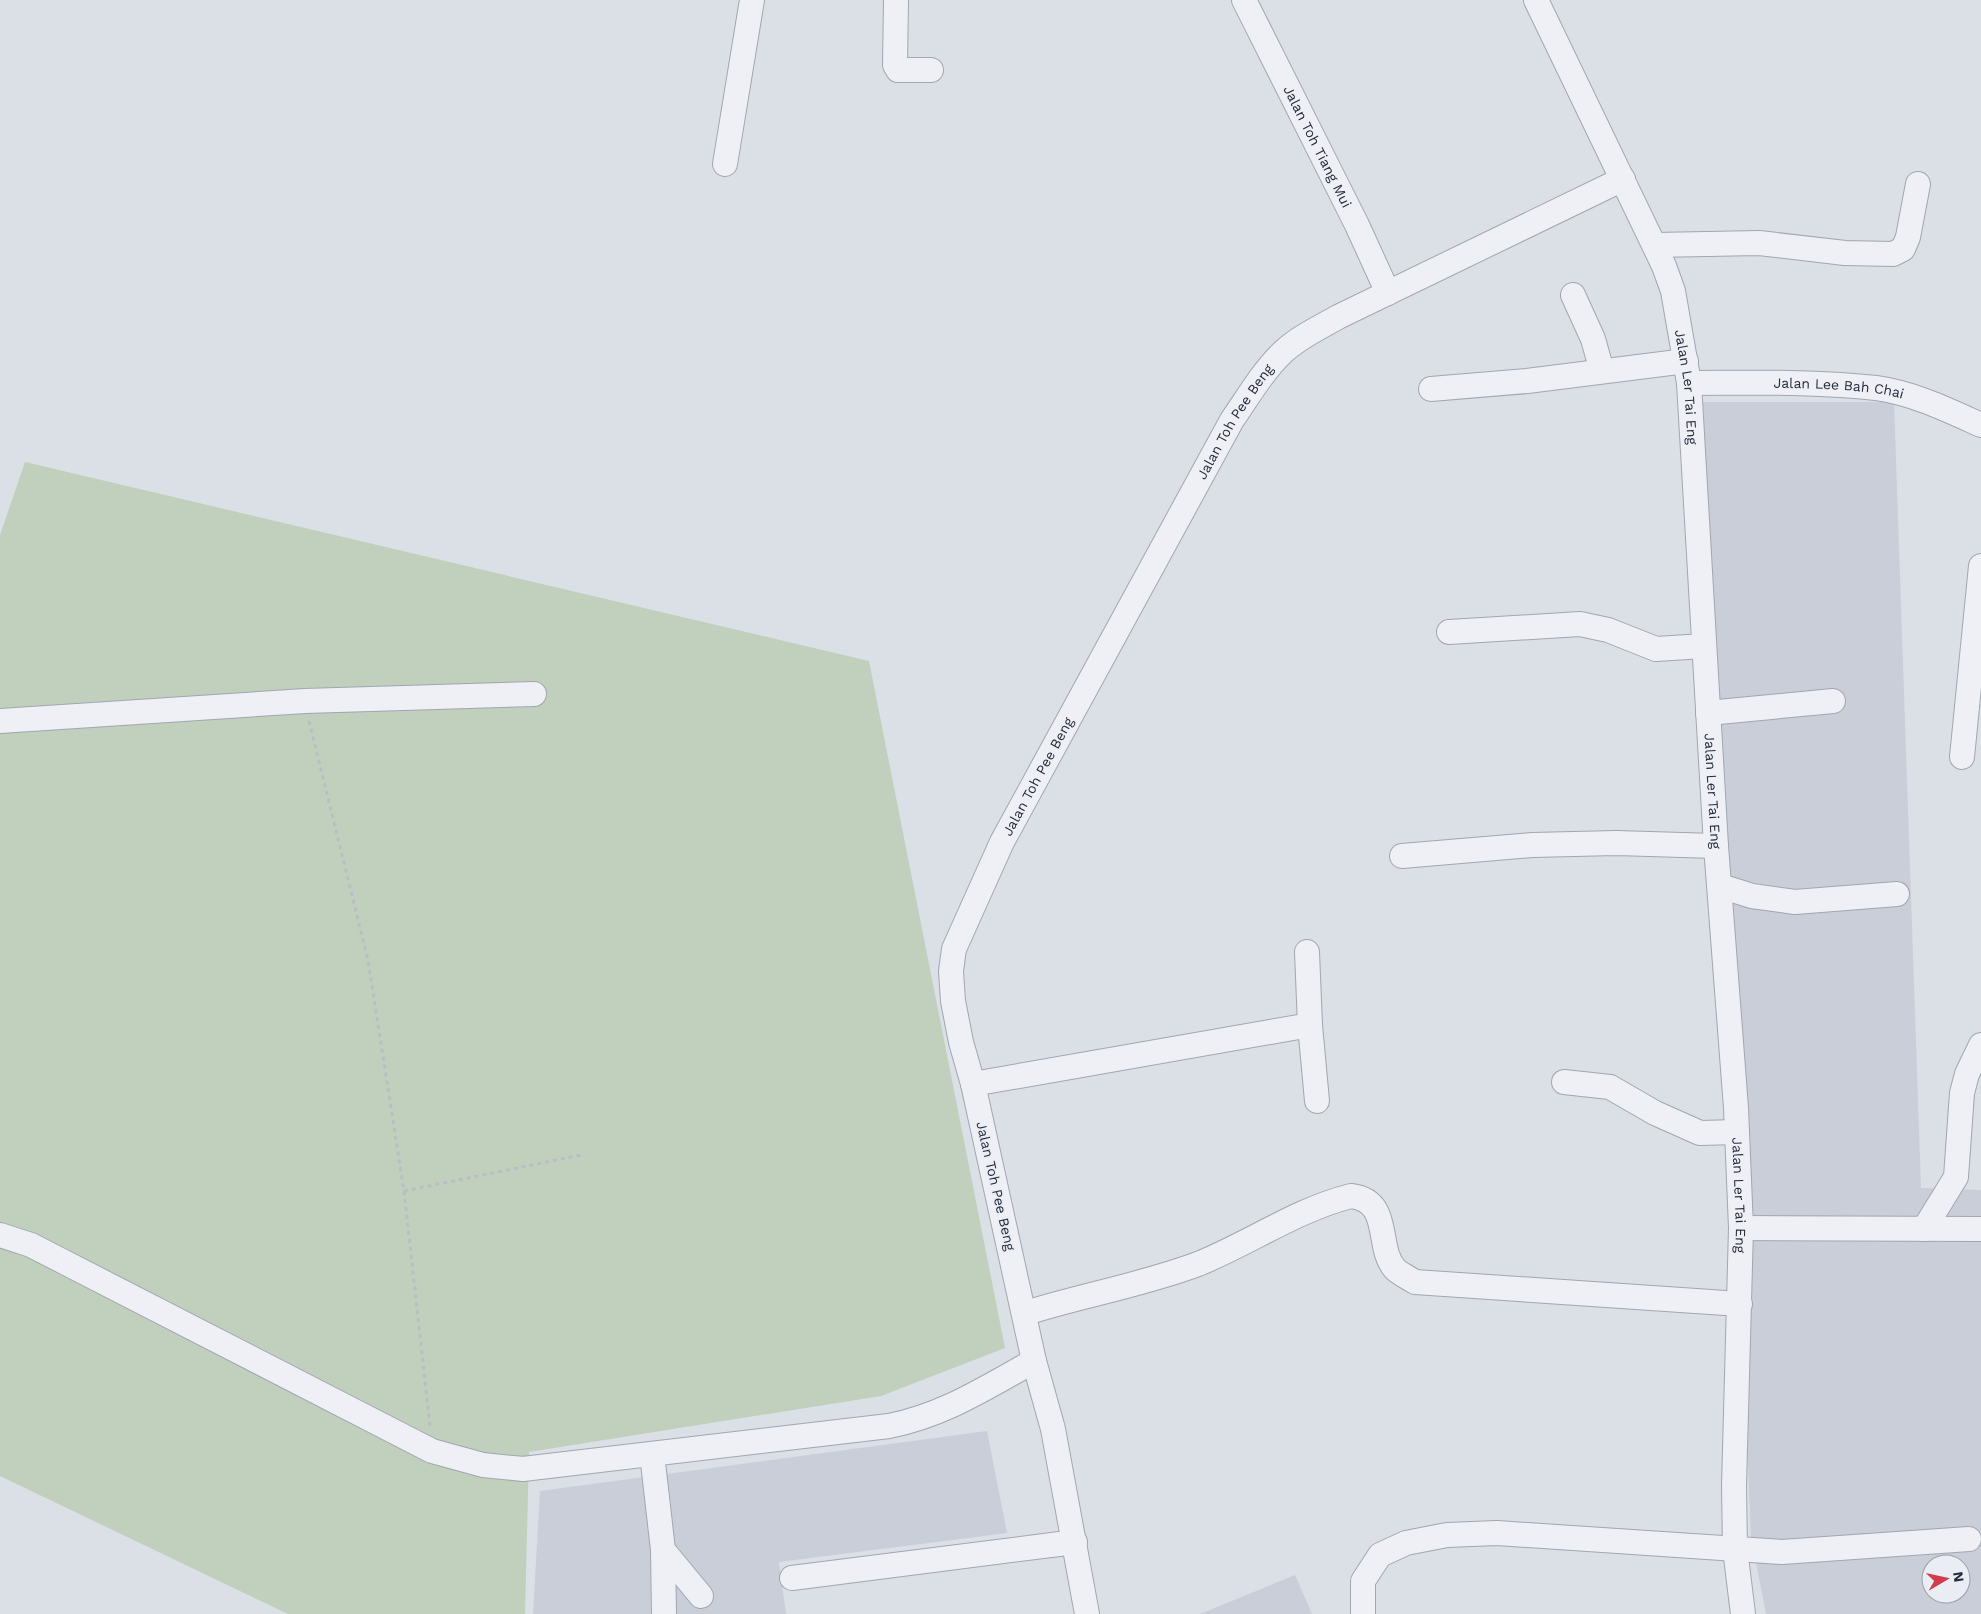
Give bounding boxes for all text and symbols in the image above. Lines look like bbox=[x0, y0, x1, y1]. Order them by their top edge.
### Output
street label: Jalan Toh Tiang Mui bbox=[1280, 83, 1355, 210]
street label: Jalan Ler Tai Eng bbox=[1672, 328, 1701, 446]
street label: Jalan Toh Pee Beng bbox=[1193, 360, 1277, 482]
street label: Jalan Lee Bah Chai bbox=[1773, 375, 1906, 402]
street label: Jalan Toh Pee Beng bbox=[999, 714, 1077, 838]
street label: Jalan Ler Tai Eng bbox=[1701, 733, 1724, 850]
street label: Jalan Toh Pee Beng bbox=[973, 1120, 1019, 1253]
street label: Jalan Ler Tai Eng bbox=[1729, 1137, 1749, 1254]
north arrow bbox=[1921, 1554, 1971, 1604]
text: N bbox=[1950, 1571, 1968, 1583]

